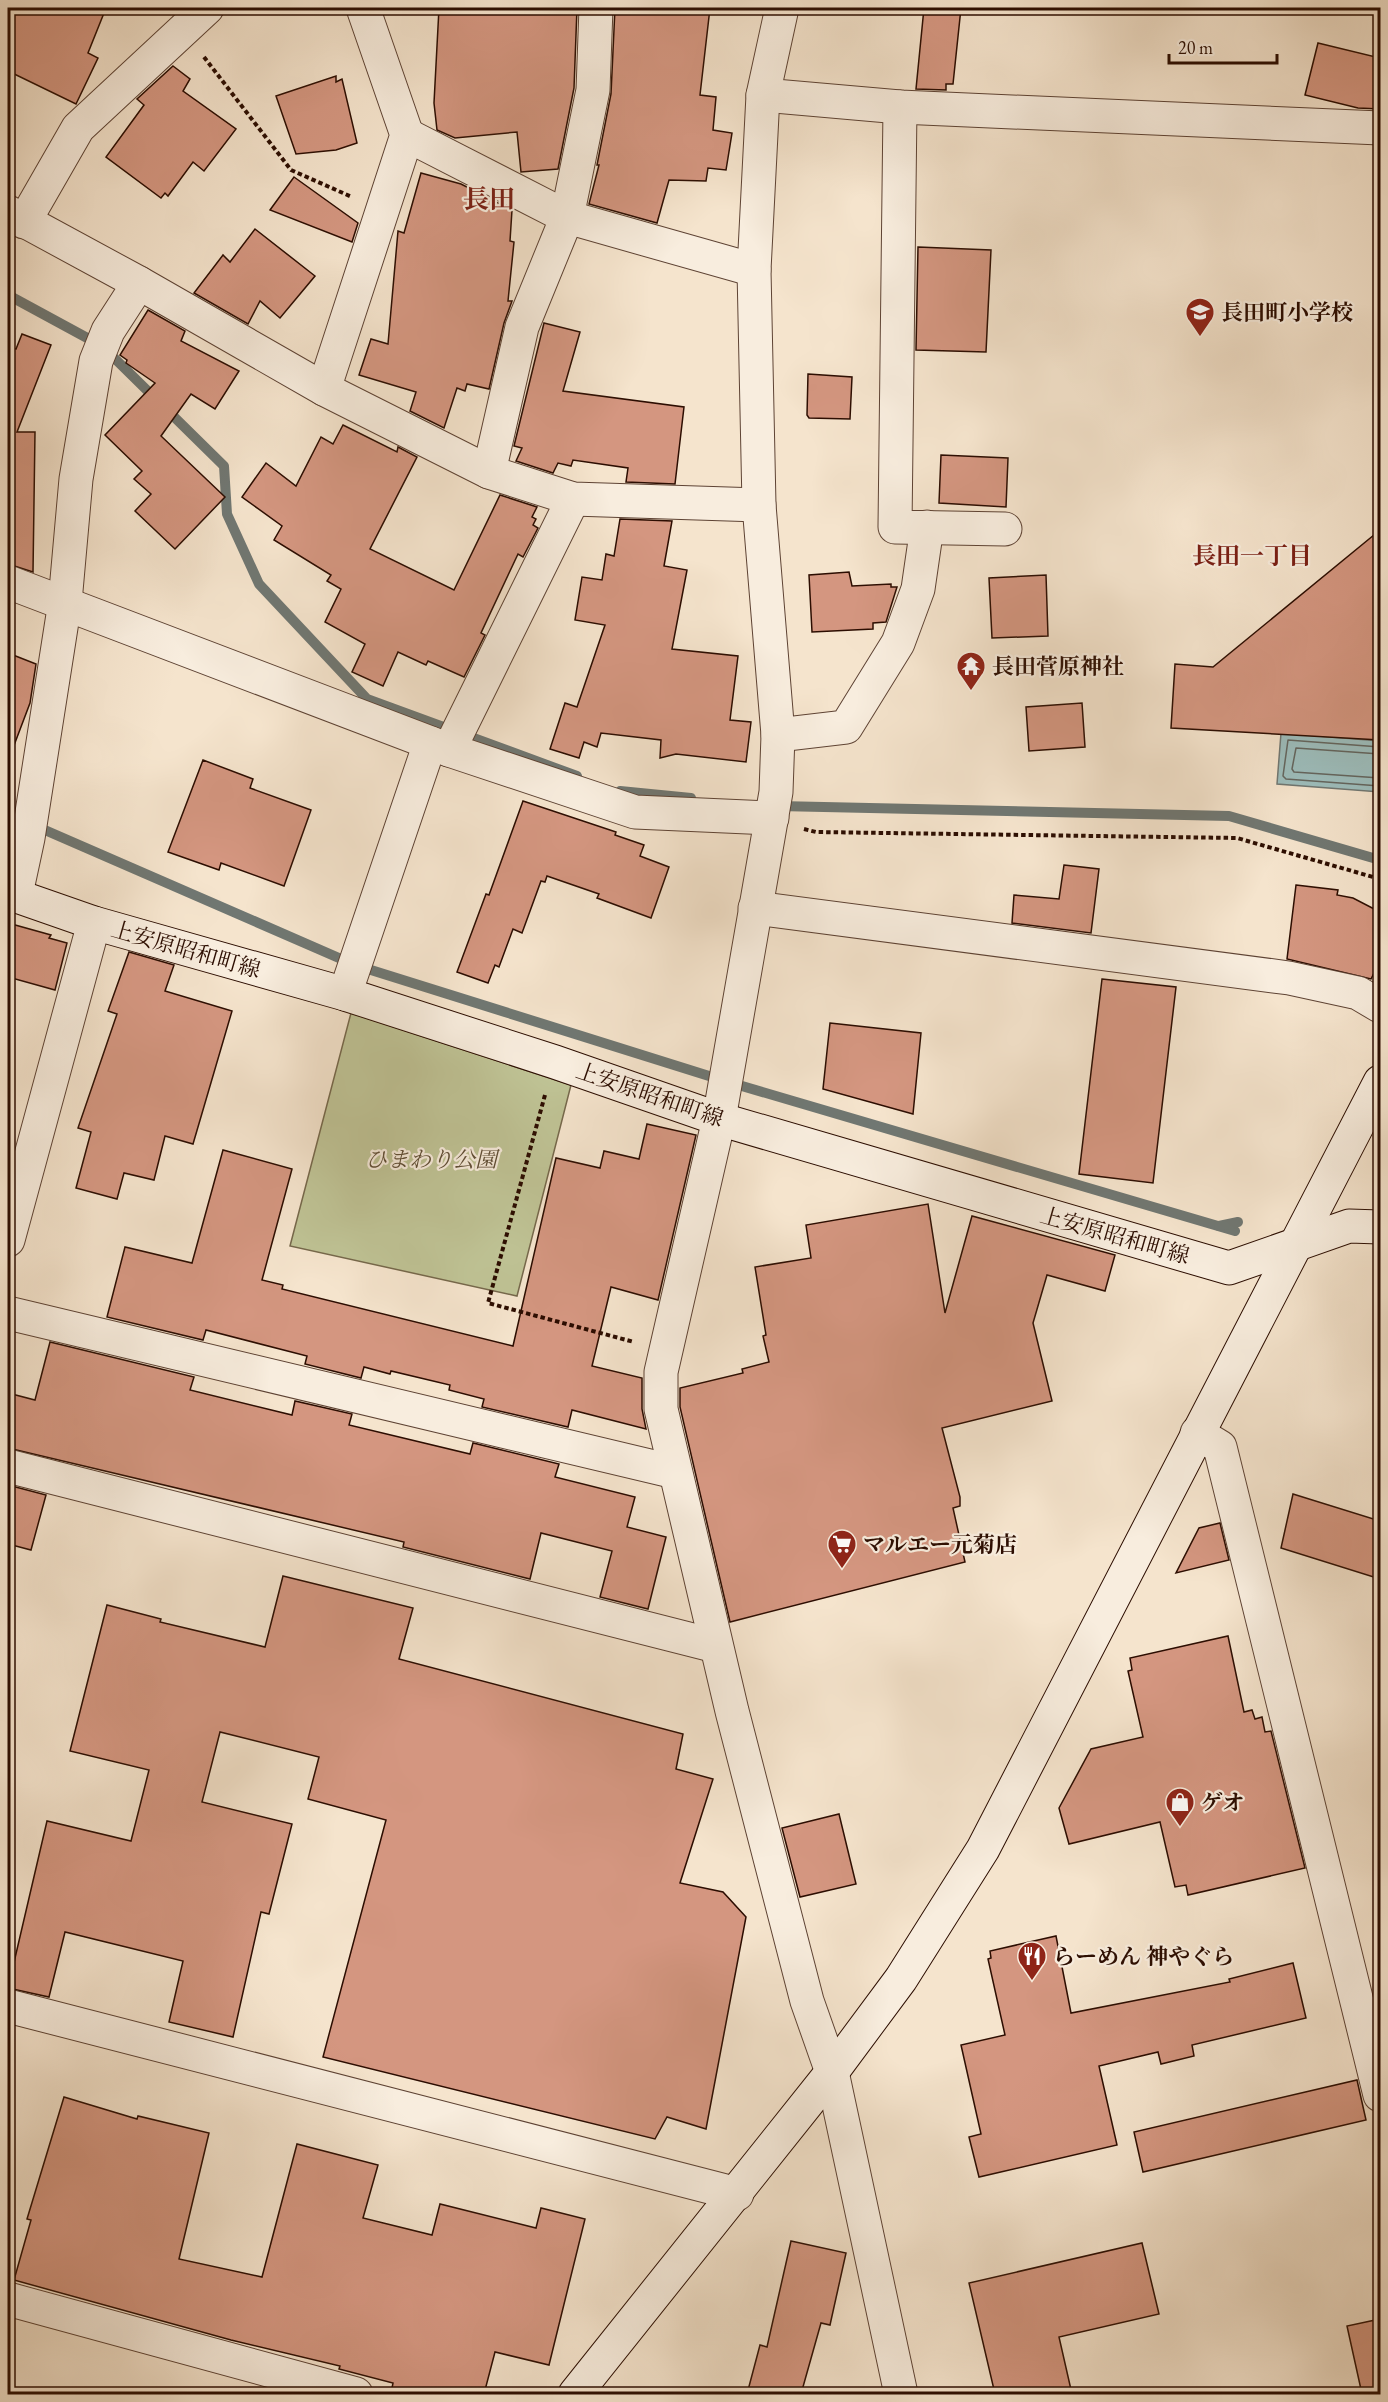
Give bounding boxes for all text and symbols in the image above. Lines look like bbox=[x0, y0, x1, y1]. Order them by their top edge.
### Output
scale bar bbox=[1169, 27, 1277, 65]
text: 20 m bbox=[1178, 36, 1213, 59]
district label: 長田 bbox=[463, 182, 515, 216]
school or university icon: 長田町小学校 bbox=[1184, 296, 1216, 338]
place label: 長田町小学校 bbox=[1221, 298, 1353, 327]
district label: 長田一丁目 bbox=[1192, 540, 1312, 571]
temple icon: 長田菅原神社 bbox=[955, 650, 987, 692]
place label: 長田菅原神社 bbox=[992, 652, 1124, 681]
street label: 上安原昭和町線 bbox=[108, 914, 264, 985]
street label: 上安原昭和町線 bbox=[572, 1056, 727, 1133]
park label: ひまわり公園 bbox=[365, 1145, 500, 1174]
street label: 上安原昭和町線 bbox=[1037, 1200, 1193, 1271]
supermarket icon: マルエー元菊店 bbox=[826, 1528, 858, 1570]
place label: マルエー元菊店 bbox=[863, 1530, 1017, 1559]
shop icon: ゲオ bbox=[1164, 1786, 1196, 1828]
place label: ゲオ bbox=[1201, 1788, 1245, 1817]
restaurant icon: らーめん 神やぐら bbox=[1016, 1940, 1048, 1982]
place label: らーめん 神やぐら bbox=[1053, 1942, 1234, 1971]

